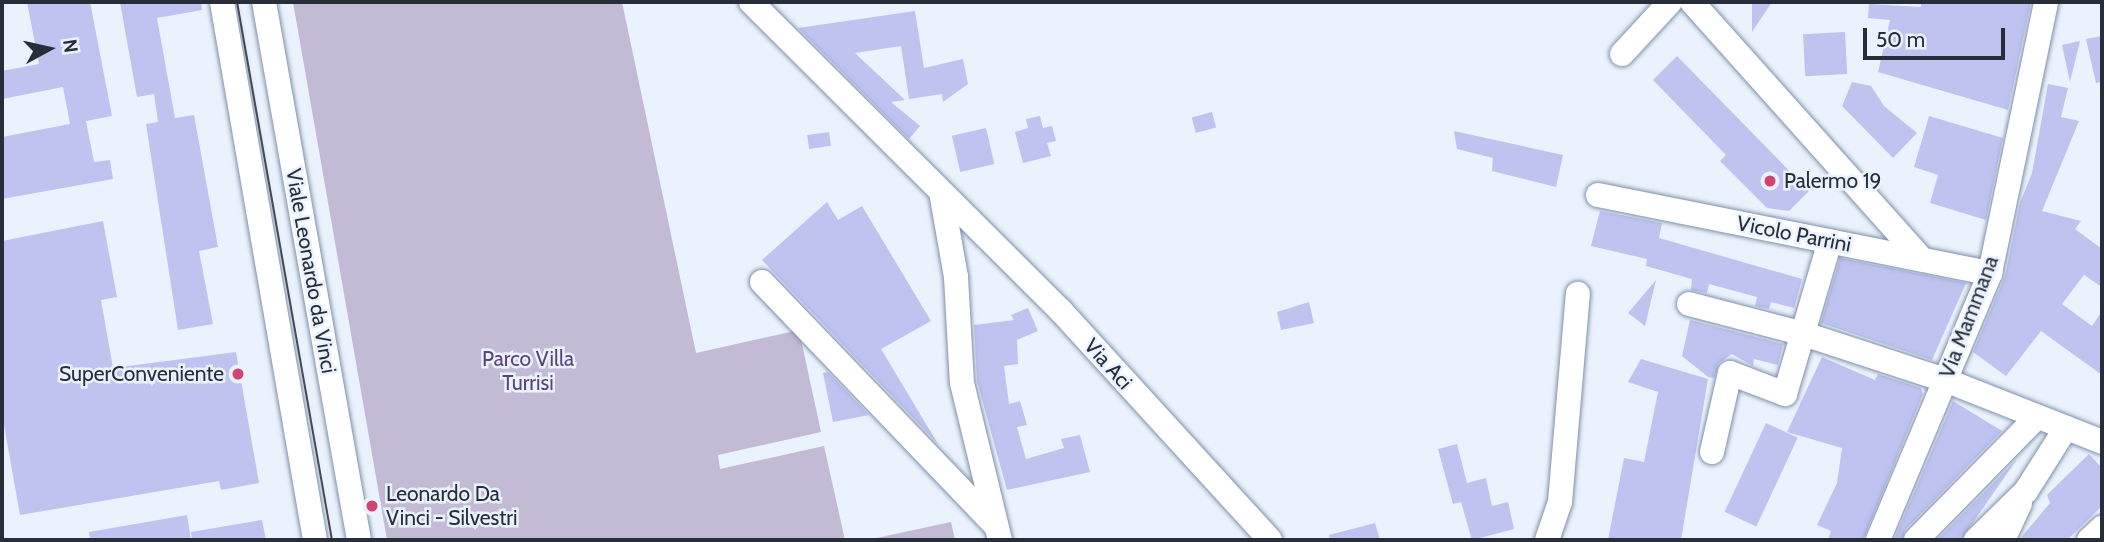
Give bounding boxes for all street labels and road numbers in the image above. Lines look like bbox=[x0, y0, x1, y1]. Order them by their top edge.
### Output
street label: Viale Leonardo da Vinci bbox=[281, 167, 341, 375]
street label: Vicolo Parrini bbox=[1735, 211, 1853, 257]
street label: Via Mammana bbox=[1934, 252, 2004, 382]
street label: Via Aci bbox=[1079, 333, 1137, 395]

